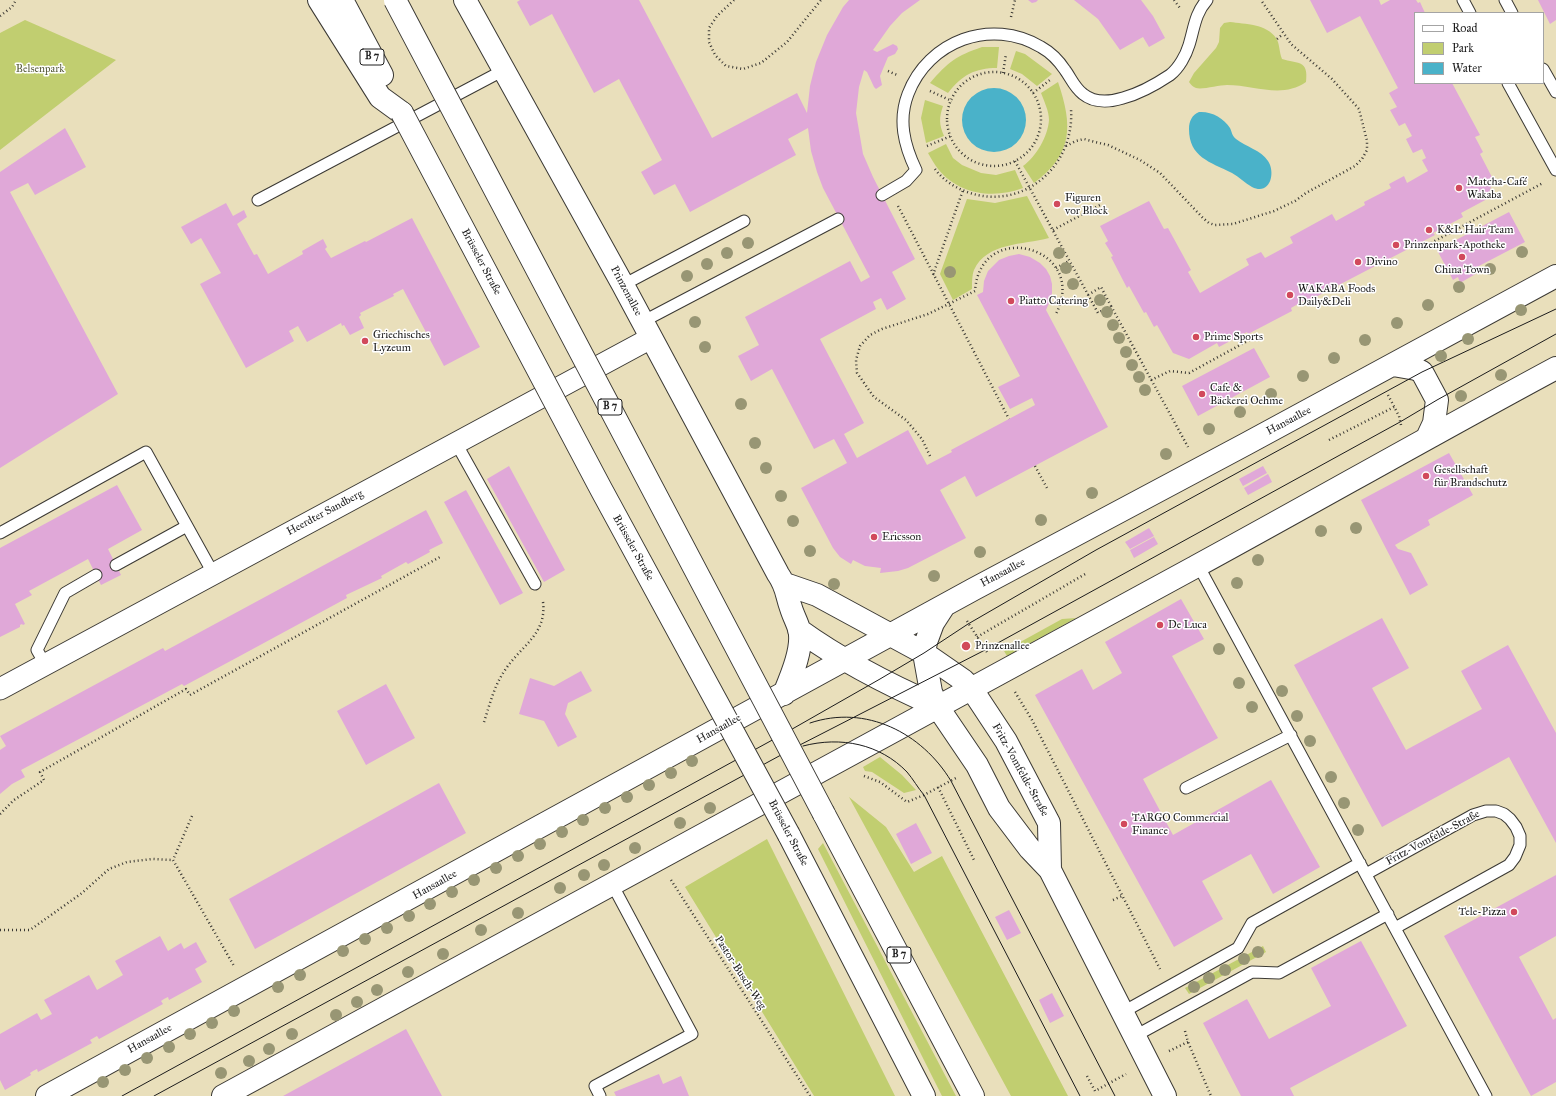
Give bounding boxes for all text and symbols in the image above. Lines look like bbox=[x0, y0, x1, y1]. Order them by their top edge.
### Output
legend bbox=[1414, 12, 1544, 84]
text: Road bbox=[1452, 21, 1478, 35]
text: Park bbox=[1452, 41, 1474, 55]
road number: B 7 bbox=[360, 49, 384, 65]
text: Water bbox=[1452, 61, 1482, 75]
park label: Belsenpark bbox=[16, 62, 64, 76]
place label: Matcha-Café Wakaba bbox=[1467, 175, 1527, 201]
marker: Matcha-Café Wakaba bbox=[1454, 183, 1464, 193]
place label: Figuren vor Block bbox=[1065, 191, 1108, 217]
marker: Figuren vor Block bbox=[1052, 199, 1062, 209]
place label: K&L Hair Team bbox=[1437, 223, 1513, 237]
marker: K&L Hair Team bbox=[1424, 225, 1434, 235]
street label: Brüsseler Straße bbox=[458, 227, 504, 297]
place label: Prinzenpark-Apotheke bbox=[1404, 238, 1505, 252]
marker: Prinzenpark-Apotheke bbox=[1391, 240, 1401, 250]
marker: China Town bbox=[1457, 252, 1467, 262]
place label: Divino bbox=[1366, 255, 1398, 269]
marker: Divino bbox=[1353, 257, 1363, 267]
place label: China Town bbox=[1435, 263, 1489, 277]
street label: Prinzenallee bbox=[607, 264, 645, 318]
place label: WAKABA Foods Daily&Deli bbox=[1298, 282, 1375, 308]
marker: WAKABA Foods Daily&Deli bbox=[1285, 290, 1295, 300]
place label: Piatto Catering bbox=[1019, 294, 1088, 308]
marker: Piatto Catering bbox=[1006, 296, 1016, 306]
place label: Griechisches Lyzeum bbox=[373, 328, 430, 354]
place label: Prime Sports bbox=[1204, 330, 1263, 344]
marker: Prime Sports bbox=[1191, 332, 1201, 342]
marker: Griechisches Lyzeum bbox=[360, 336, 370, 346]
place label: Cafe & Bäckerei Oehme bbox=[1210, 381, 1283, 407]
marker: Cafe & Bäckerei Oehme bbox=[1197, 389, 1207, 399]
road number: B 7 bbox=[598, 399, 622, 415]
street label: Hansaallee bbox=[1264, 404, 1314, 438]
place label: Gesellschaft für Brandschutz bbox=[1434, 463, 1507, 489]
marker: Gesellschaft für Brandschutz bbox=[1421, 471, 1431, 481]
street label: Heerdter Sandberg bbox=[285, 487, 365, 539]
street label: Brüsseler Straße bbox=[609, 513, 657, 583]
place label: Ericsson bbox=[882, 530, 921, 544]
marker: Ericsson bbox=[869, 532, 879, 542]
street label: Hansaallee bbox=[978, 556, 1028, 590]
place label: De Luca bbox=[1168, 618, 1207, 632]
marker: De Luca bbox=[1155, 620, 1165, 630]
place label: Prinzenallee bbox=[975, 639, 1030, 653]
marker: Prinzenallee bbox=[960, 640, 972, 652]
street label: Hansaallee bbox=[695, 711, 743, 747]
street label: Fritz-Vomfelde-Straße bbox=[989, 721, 1051, 819]
street label: Brüsseler Straße bbox=[765, 798, 811, 868]
street label: Fritz-Vomfelde-Straße bbox=[1384, 808, 1482, 868]
place label: TARGO Commercial Finance bbox=[1132, 811, 1229, 837]
marker: TARGO Commercial Finance bbox=[1119, 819, 1129, 829]
street label: Hansaallee bbox=[411, 867, 459, 903]
place label: Tele-Pizza bbox=[1459, 905, 1506, 919]
marker: Tele-Pizza bbox=[1509, 907, 1519, 917]
street label: Pastor-Busch-Weg bbox=[711, 934, 769, 1012]
road number: B 7 bbox=[887, 947, 911, 963]
street label: Hansaallee bbox=[126, 1021, 174, 1057]

